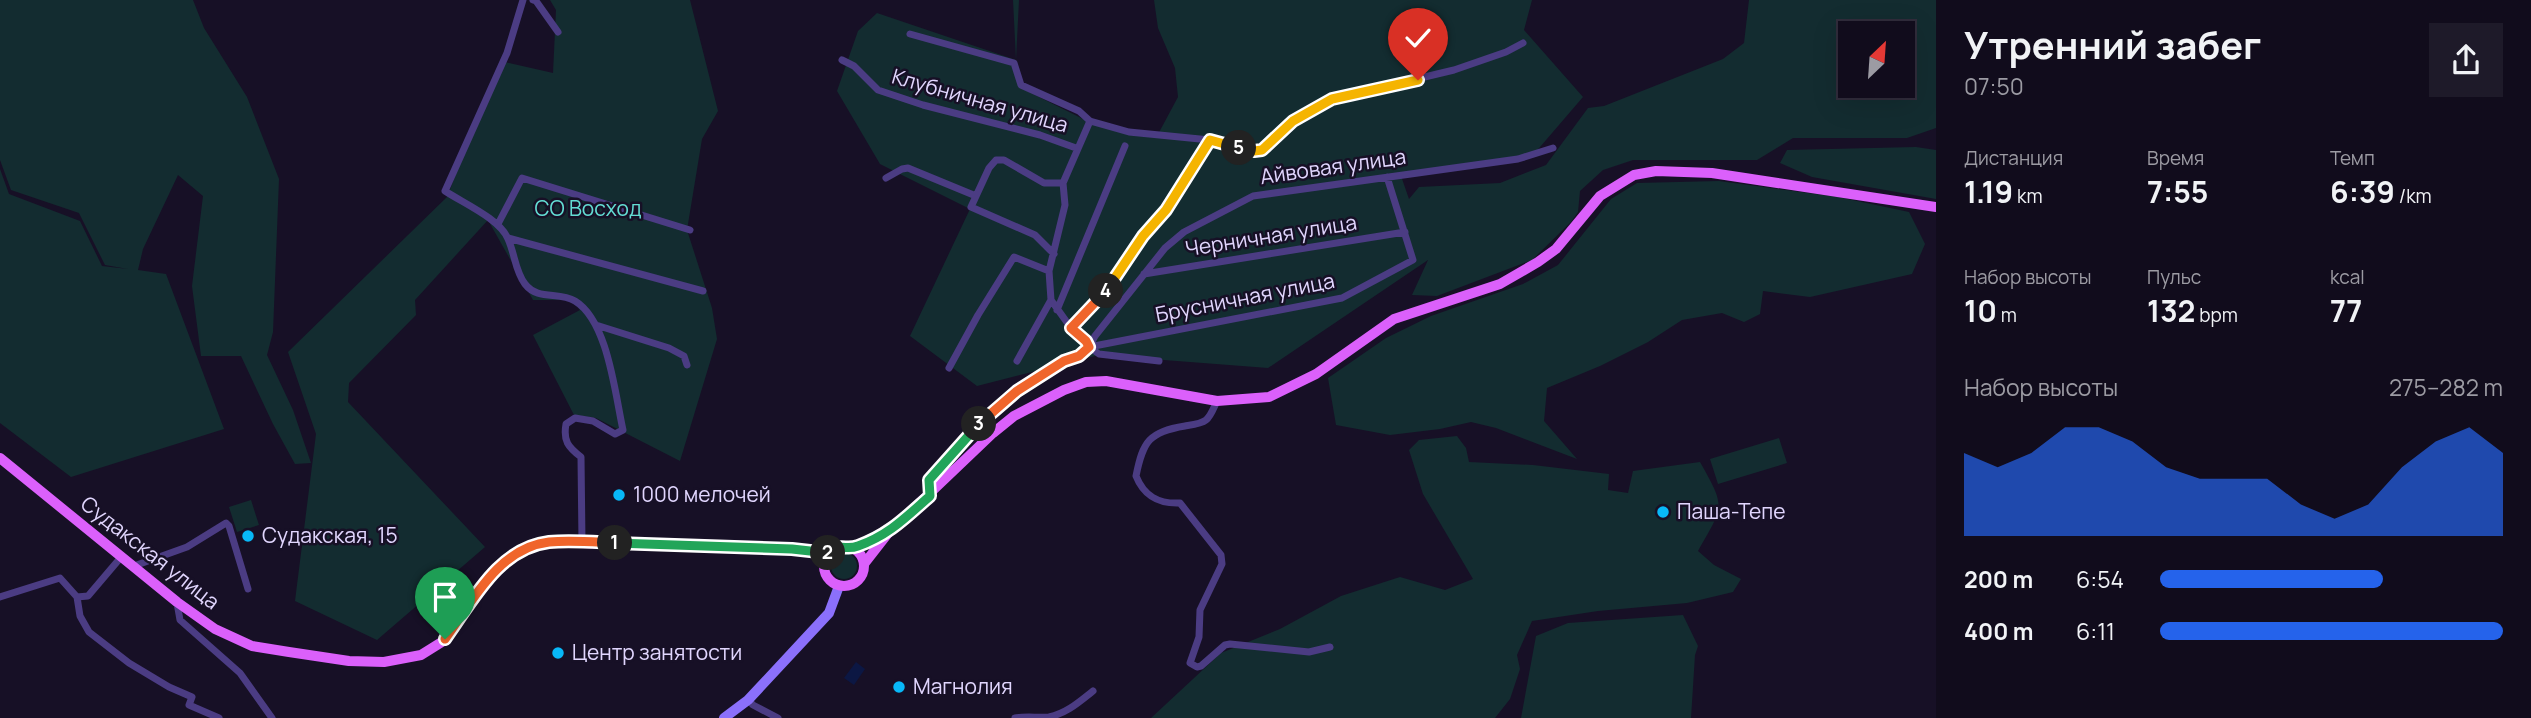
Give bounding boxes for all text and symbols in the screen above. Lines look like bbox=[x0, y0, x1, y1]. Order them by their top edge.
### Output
pin bbox=[1388, 8, 1448, 80]
text: Утренний забег bbox=[1964, 18, 2261, 70]
icon: check bbox=[1399, 19, 1437, 57]
north arrow bbox=[1838, 21, 1914, 98]
map controls bbox=[1838, 21, 1915, 98]
button: share bbox=[2429, 23, 2503, 97]
street label: Клубничная улица bbox=[889, 61, 1072, 139]
text: 07:50 bbox=[1964, 70, 2024, 102]
pin: 5 bbox=[1222, 130, 1256, 166]
text: 5 bbox=[1233, 134, 1244, 160]
street label: Айвовая улица bbox=[1258, 142, 1408, 190]
text: Дистанция bbox=[1964, 145, 2063, 171]
text: Время bbox=[2147, 145, 2204, 171]
text: Темп bbox=[2330, 145, 2375, 171]
text: 1.19 bbox=[1964, 171, 2013, 212]
text: 7:55 bbox=[2147, 171, 2208, 212]
text: 6:39 bbox=[2330, 171, 2395, 212]
text: km bbox=[2013, 183, 2043, 209]
text: /km bbox=[2395, 183, 2432, 209]
park label: СО Восход bbox=[535, 194, 641, 222]
street label: Черничная улица bbox=[1183, 208, 1359, 262]
text: Набор высоты bbox=[1964, 264, 2091, 290]
text: Пульс bbox=[2147, 264, 2201, 290]
text: kcal bbox=[2330, 264, 2365, 290]
street label: Брусничная улица bbox=[1153, 266, 1337, 328]
pin: 4 bbox=[1088, 274, 1124, 308]
text: 4 bbox=[1100, 277, 1111, 303]
text: 10 bbox=[1964, 290, 1997, 331]
text: 132 bbox=[2147, 290, 2195, 331]
text: 77 bbox=[2330, 290, 2362, 331]
text: m bbox=[1997, 302, 2017, 328]
text: bpm bbox=[2195, 302, 2238, 328]
text: Набор высоты bbox=[1964, 371, 2118, 403]
text: 275–282 m bbox=[2389, 371, 2503, 403]
pin: 3 bbox=[962, 406, 996, 442]
text: 3 bbox=[973, 410, 984, 436]
place label: 1000 мелочей bbox=[633, 480, 771, 508]
marker: 1000 мелочей bbox=[611, 487, 627, 503]
street label: Судакская улица bbox=[75, 489, 226, 615]
place label: Паша-Тепе bbox=[1677, 497, 1785, 525]
marker: Паша-Тепе bbox=[1655, 504, 1671, 520]
place label: Судакская, 15 bbox=[262, 521, 398, 549]
pin: 1 bbox=[598, 526, 632, 560]
marker: Судакская, 15 bbox=[240, 528, 256, 544]
text: 1 bbox=[610, 529, 619, 555]
pin: 2 bbox=[810, 536, 846, 570]
text: 2 bbox=[822, 539, 833, 565]
text: 200 m bbox=[1964, 563, 2033, 595]
text: 6:54 bbox=[2076, 563, 2124, 595]
pin bbox=[415, 567, 475, 639]
icon: arrive bbox=[426, 578, 464, 616]
text: 400 m bbox=[1964, 615, 2034, 647]
text: 6:11 bbox=[2076, 615, 2115, 647]
place label: Центр занятости bbox=[572, 638, 742, 666]
marker: Центр занятости bbox=[550, 645, 566, 661]
place label: Магнолия bbox=[913, 672, 1013, 700]
marker: Магнолия bbox=[891, 679, 907, 695]

